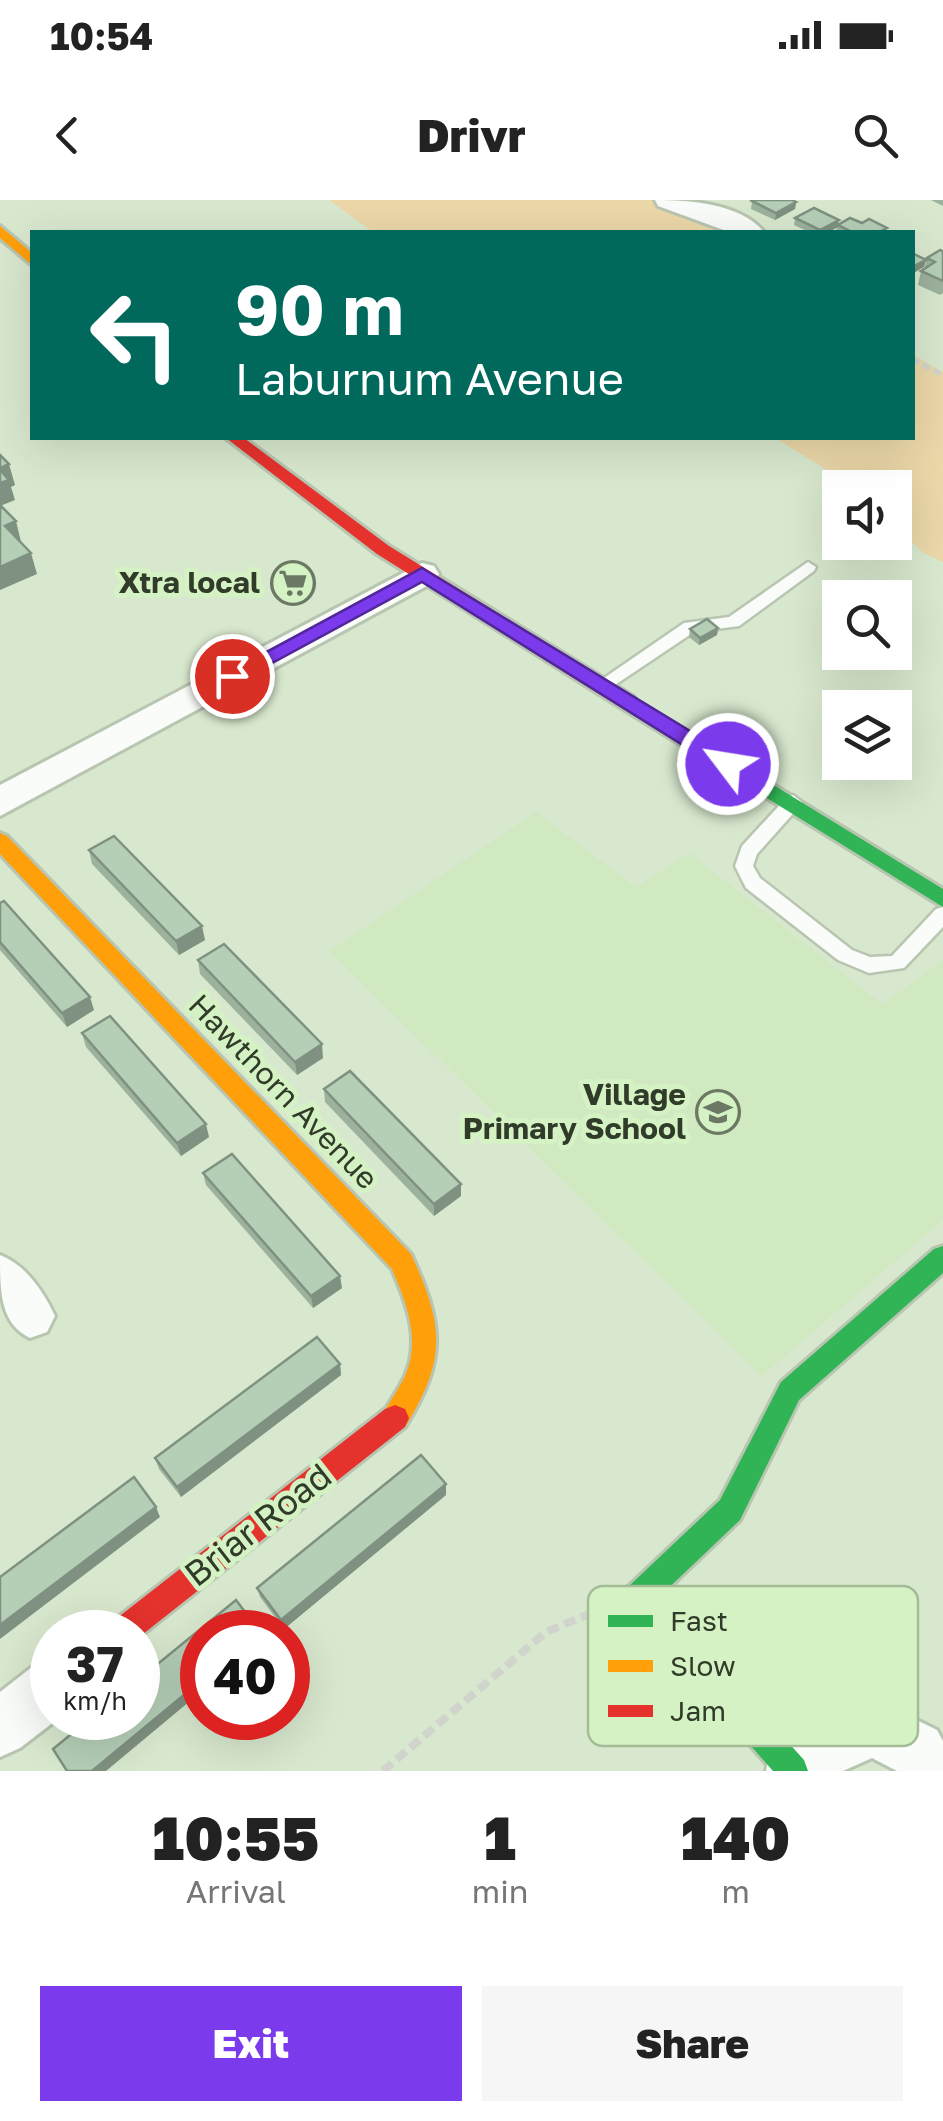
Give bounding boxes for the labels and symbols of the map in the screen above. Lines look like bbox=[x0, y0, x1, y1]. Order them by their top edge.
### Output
supermarket icon: Xtra local bbox=[270, 560, 316, 606]
place label: Xtra local bbox=[118, 564, 260, 600]
pin bbox=[190, 634, 275, 719]
position arrow bbox=[676, 712, 780, 816]
street label: Hawthorn Avenue bbox=[182, 987, 386, 1196]
place label: Village Primary School bbox=[463, 1076, 686, 1146]
school or university icon: Village Primary School bbox=[695, 1089, 741, 1135]
street label: Briar Road bbox=[176, 1454, 339, 1594]
legend bbox=[588, 1586, 918, 1746]
text: Fast bbox=[670, 1604, 728, 1637]
speed limit sign: 40 bbox=[180, 1610, 310, 1740]
text: Slow bbox=[670, 1649, 736, 1682]
text: Jam bbox=[670, 1694, 726, 1727]

